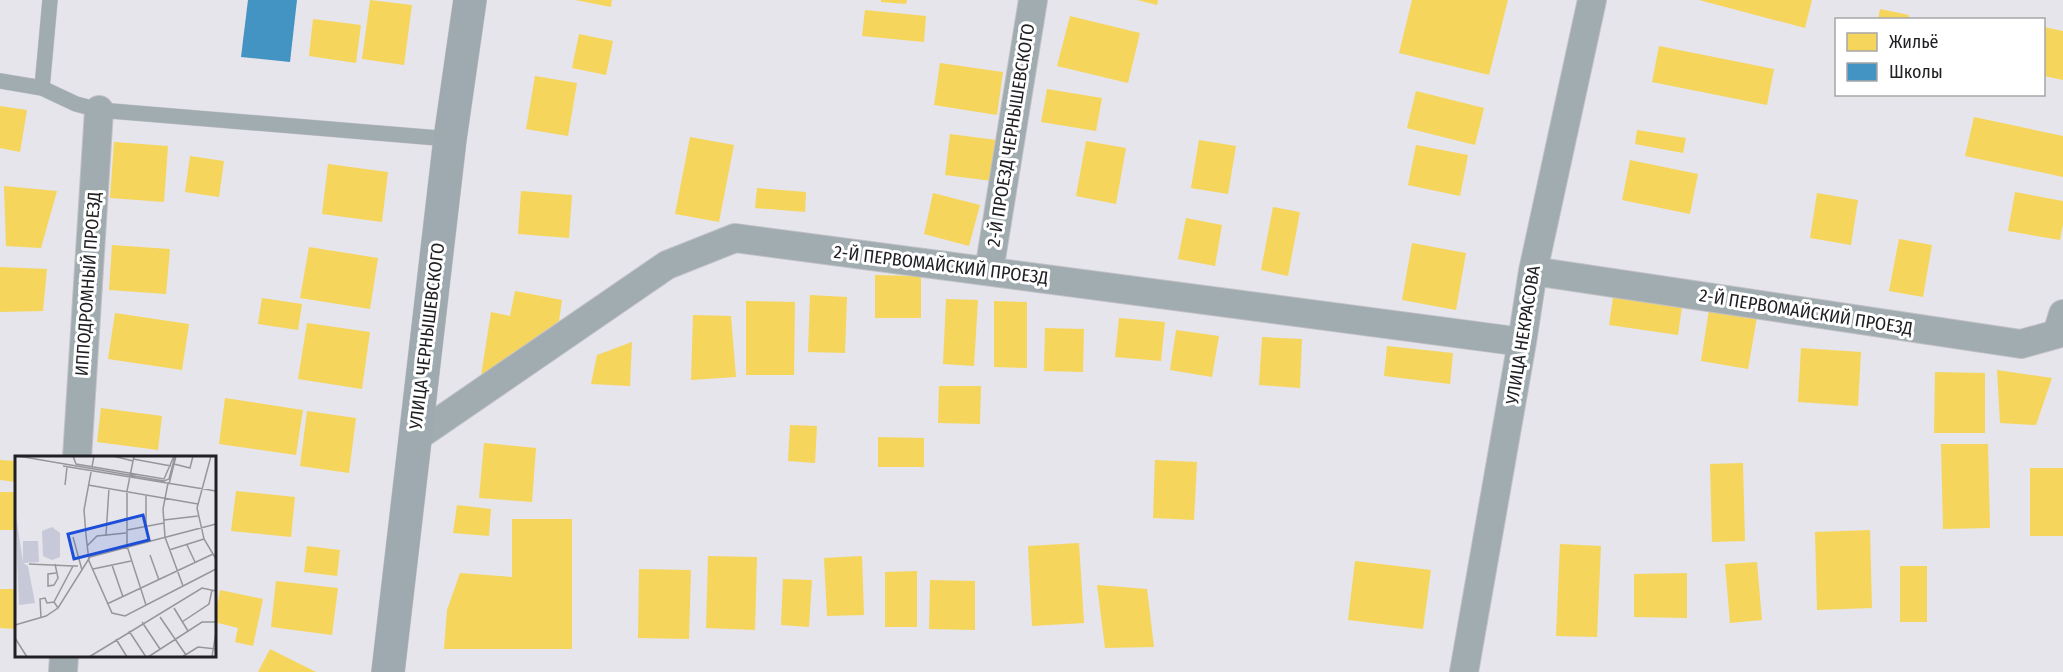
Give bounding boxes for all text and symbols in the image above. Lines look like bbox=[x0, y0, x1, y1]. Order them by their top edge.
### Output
legend bbox=[1835, 18, 2045, 96]
street label: 2-Й ПРОЕЗД ЧЕРНЫШЕВСКОГО bbox=[982, 22, 1040, 248]
text: Жильё bbox=[1889, 31, 1939, 53]
text: Школы bbox=[1889, 61, 1943, 83]
street label: ИППОДРОМНЫЙ ПРОЕЗД bbox=[71, 191, 105, 377]
street label: УЛИЦА ЧЕРНЫШЕВСКОГО bbox=[405, 241, 449, 432]
street label: 2-Й ПЕРВОМАЙСКИЙ ПРОЕЗД bbox=[833, 241, 1049, 289]
street label: УЛИЦА НЕКРАСОВА bbox=[1501, 263, 1545, 407]
street label: 2-Й ПЕРВОМАЙСКИЙ ПРОЕЗД bbox=[1698, 284, 1914, 340]
inset map bbox=[15, 456, 216, 657]

